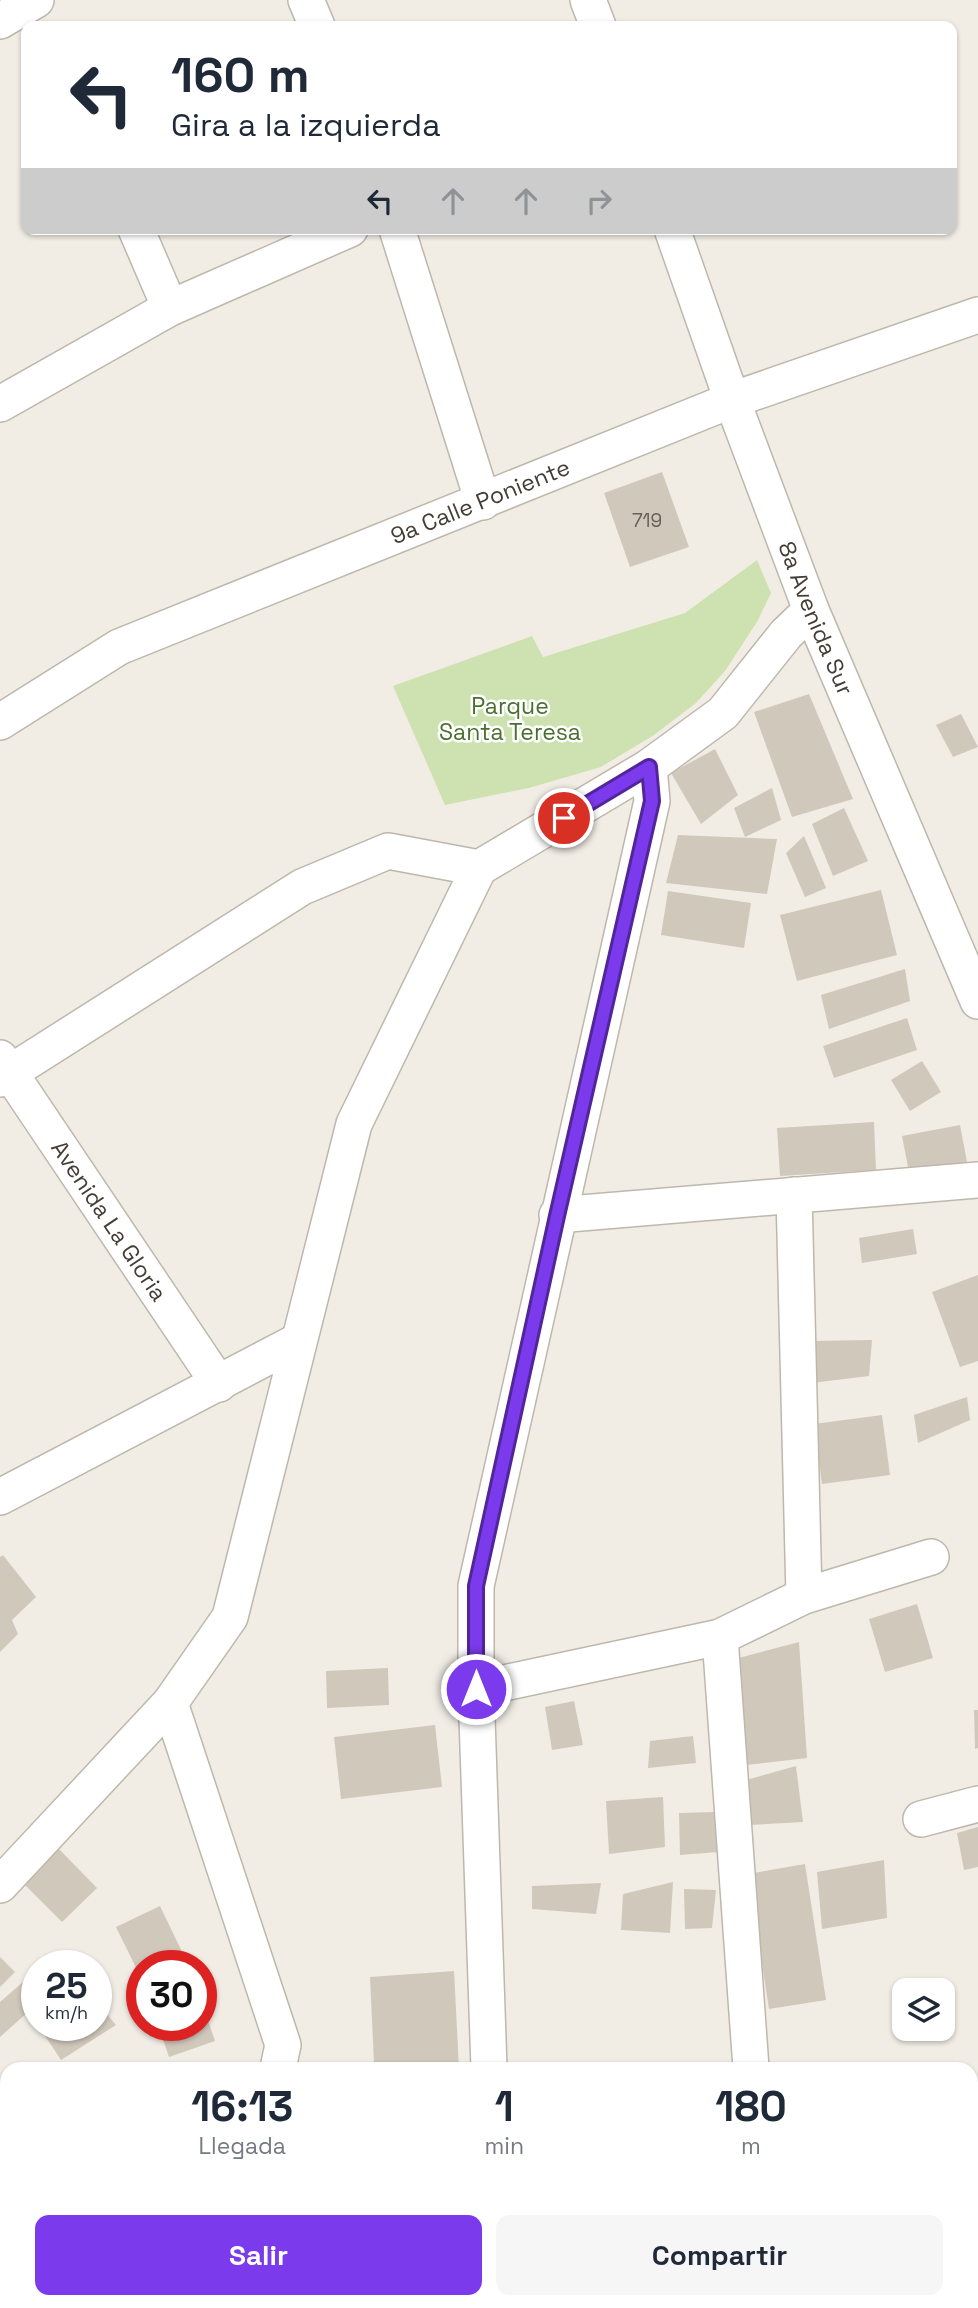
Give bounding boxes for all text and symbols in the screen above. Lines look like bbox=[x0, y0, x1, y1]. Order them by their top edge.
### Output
text: 160 m bbox=[171, 44, 309, 106]
icon: left bbox=[56, 49, 147, 140]
text: Gira a la izquierda bbox=[171, 105, 441, 145]
icon: left bbox=[361, 182, 399, 220]
icon: ahead bbox=[434, 182, 472, 220]
icon: ahead bbox=[507, 182, 545, 220]
icon: right bbox=[580, 182, 618, 220]
street label: 9a Calle Poniente bbox=[386, 452, 574, 551]
house number: 719 bbox=[632, 508, 662, 533]
street label: 8a Avenida Sur bbox=[772, 537, 861, 700]
park label: Parque Santa Teresa bbox=[439, 691, 581, 747]
pin bbox=[534, 788, 594, 848]
icon: arrive bbox=[545, 799, 583, 837]
street label: Avenida La Gloria bbox=[45, 1134, 174, 1307]
position arrow bbox=[439, 1652, 513, 1726]
speed limit sign: 30 bbox=[126, 1950, 217, 2041]
text: 25 bbox=[46, 1964, 87, 2008]
map controls bbox=[892, 1978, 955, 2041]
button: layers bbox=[892, 1978, 955, 2041]
text: km/h bbox=[45, 2001, 88, 2024]
text: 16:13 bbox=[191, 2080, 293, 2133]
text: 1 bbox=[495, 2080, 514, 2133]
text: 180 bbox=[715, 2080, 787, 2133]
text: Llegada bbox=[198, 2131, 286, 2161]
text: min bbox=[485, 2131, 524, 2161]
text: m bbox=[741, 2131, 761, 2161]
button: Salir bbox=[35, 2215, 482, 2295]
button: Compartir bbox=[496, 2215, 943, 2295]

